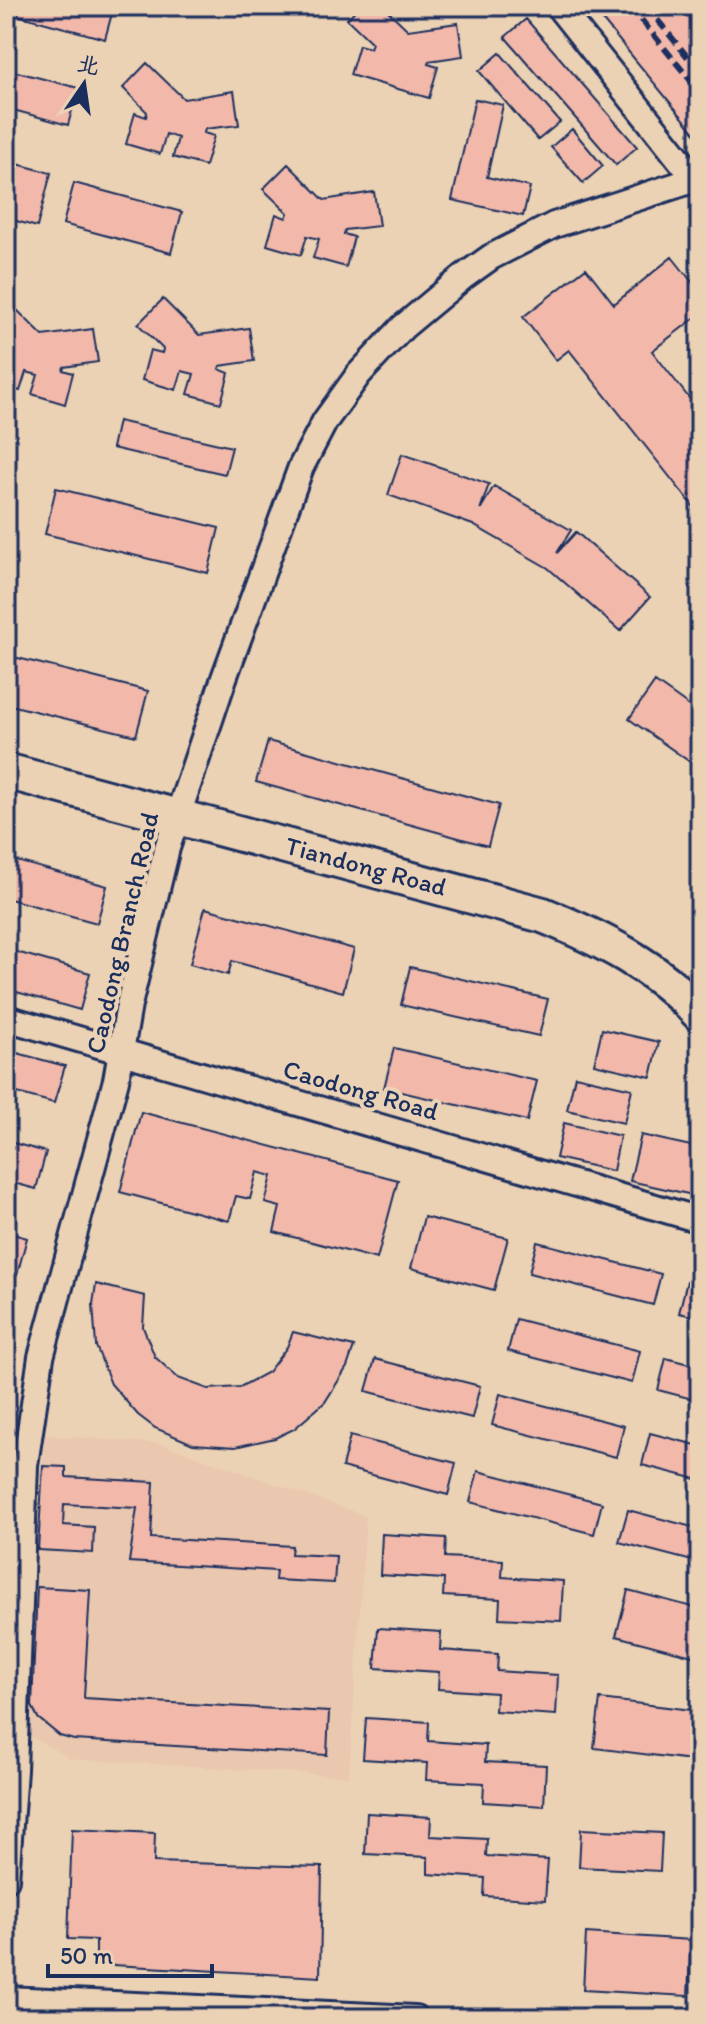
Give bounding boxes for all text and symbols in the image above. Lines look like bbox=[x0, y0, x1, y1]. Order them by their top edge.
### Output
north arrow bbox=[44, 44, 124, 124]
text: 北 bbox=[75, 49, 102, 81]
street label: Caodong Branch Road bbox=[79, 809, 165, 1057]
street label: Tiandong Road bbox=[282, 829, 450, 903]
street label: Caodong Road bbox=[280, 1053, 443, 1128]
scale bar bbox=[48, 1928, 212, 1978]
text: 50 m bbox=[60, 1941, 113, 1970]

